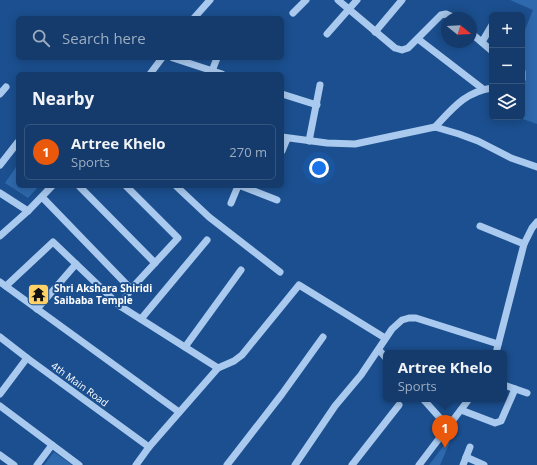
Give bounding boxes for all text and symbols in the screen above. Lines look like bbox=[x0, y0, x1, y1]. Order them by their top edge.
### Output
north arrow bbox=[441, 12, 477, 48]
map controls bbox=[489, 12, 525, 120]
button: + bbox=[489, 12, 525, 48]
search box bbox=[16, 16, 284, 60]
icon: search bbox=[30, 27, 52, 49]
text: Search here bbox=[62, 28, 146, 48]
button: − bbox=[489, 48, 525, 84]
button: layers bbox=[489, 84, 525, 120]
text: Nearby bbox=[32, 87, 94, 110]
text: Artree Khelo bbox=[71, 133, 166, 153]
text: 1 bbox=[42, 143, 50, 161]
text: 270 m bbox=[229, 143, 267, 161]
text: Sports bbox=[71, 153, 110, 171]
your location bbox=[309, 158, 329, 178]
temple icon: Shri Akshara Shiridi Saibaba Temple bbox=[25, 281, 51, 307]
place label: Shri Akshara Shiridi Saibaba Temple bbox=[54, 281, 152, 307]
popup bbox=[383, 350, 507, 402]
text: Artree Khelo bbox=[398, 357, 492, 377]
street label: 4th Main Road bbox=[49, 358, 111, 410]
text: Sports bbox=[398, 377, 437, 395]
pin: 1 bbox=[432, 415, 458, 448]

